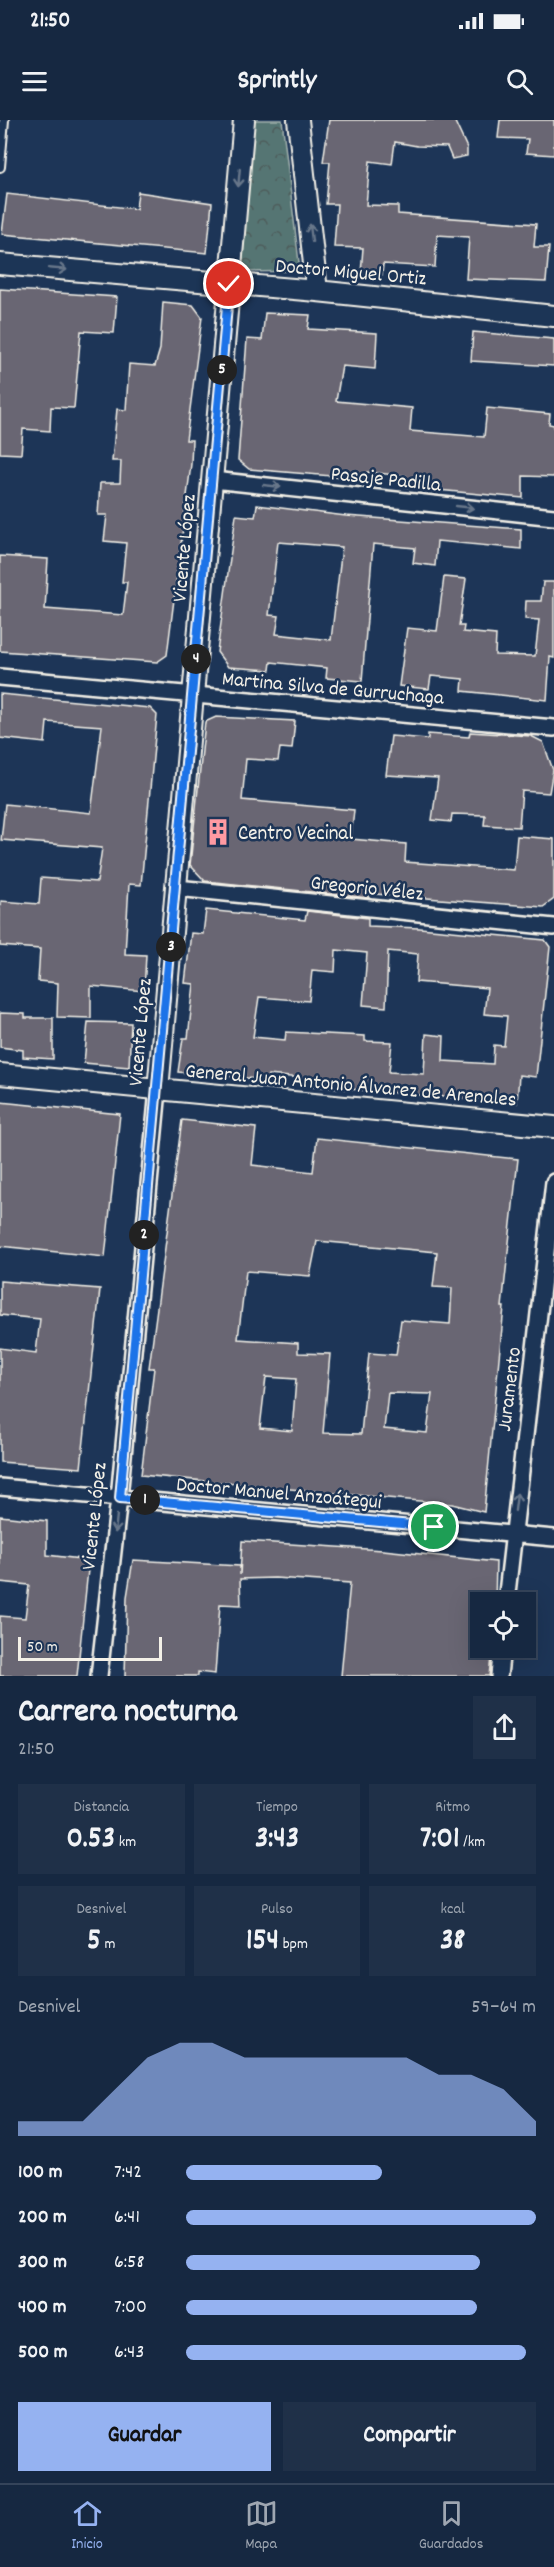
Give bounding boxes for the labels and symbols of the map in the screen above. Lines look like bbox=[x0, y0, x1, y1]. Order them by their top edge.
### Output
one-way arrow bbox=[233, 168, 244, 188]
one-way arrow bbox=[305, 224, 316, 243]
street label: Doctor Miguel Ortiz bbox=[274, 252, 427, 296]
pin bbox=[203, 258, 254, 309]
one-way arrow bbox=[48, 264, 68, 275]
pin: 5 bbox=[207, 355, 237, 385]
street label: Pasaje Padilla bbox=[329, 460, 443, 502]
one-way arrow bbox=[261, 481, 281, 492]
street label: Vicente López bbox=[166, 493, 206, 603]
one-way arrow bbox=[455, 502, 475, 513]
pin: 4 bbox=[181, 644, 211, 674]
street label: Martina Silva de Gurruchaga bbox=[221, 665, 446, 715]
building icon: Centro Vecinal bbox=[203, 817, 233, 847]
place label: Centro Vecinal bbox=[238, 820, 353, 850]
street label: Gregorio Vélez bbox=[309, 869, 425, 911]
pin: 3 bbox=[156, 932, 186, 962]
street label: Vicente López bbox=[122, 977, 162, 1087]
street label: General Juan Antonio Álvarez de Arenales bbox=[184, 1058, 518, 1116]
pin: 2 bbox=[129, 1220, 159, 1250]
street label: Juramento bbox=[491, 1345, 531, 1433]
street label: Vicente López bbox=[75, 1461, 117, 1572]
street label: Doctor Manuel Anzoátegui bbox=[175, 1471, 383, 1519]
pin: 1 bbox=[130, 1485, 160, 1515]
one-way arrow bbox=[511, 1493, 522, 1512]
pin bbox=[408, 1501, 459, 1552]
one-way arrow bbox=[111, 1514, 122, 1534]
scale bar bbox=[18, 1634, 162, 1662]

